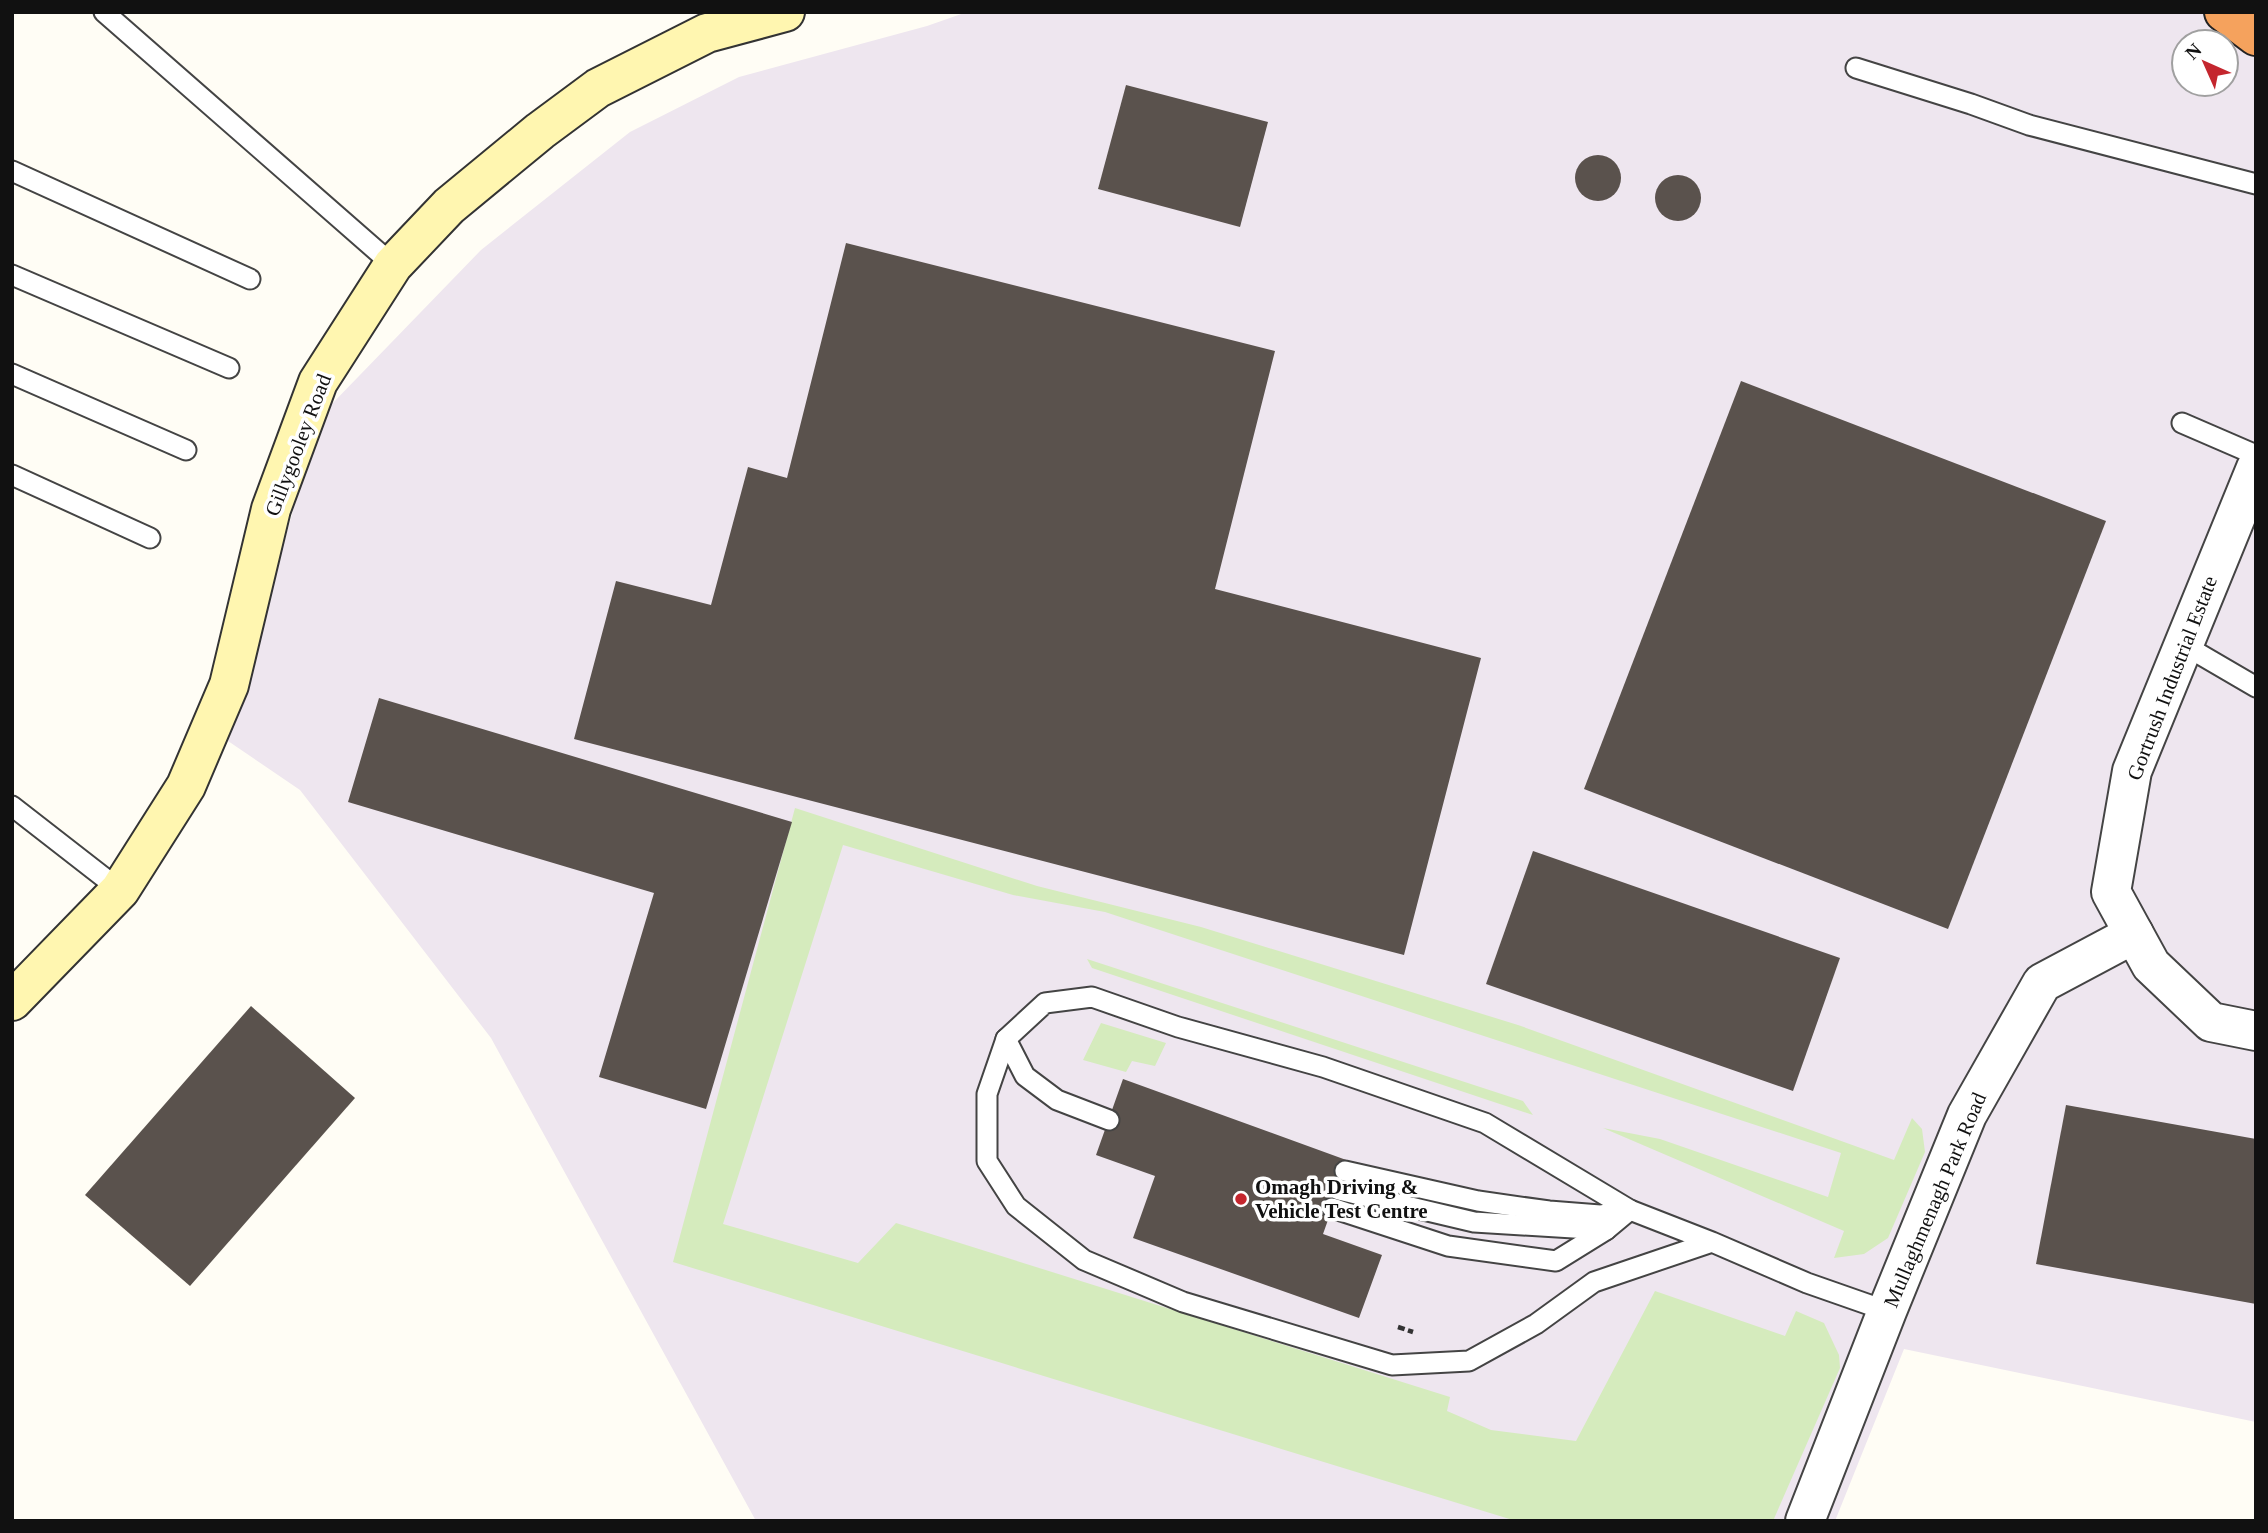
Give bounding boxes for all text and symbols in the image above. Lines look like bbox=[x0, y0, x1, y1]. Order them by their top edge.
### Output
north arrow bbox=[2170, 28, 2240, 98]
text: N bbox=[2181, 39, 2206, 64]
street label: Gillygooley Road bbox=[260, 370, 336, 519]
street label: Gortrush Industrial Estate bbox=[2122, 572, 2222, 784]
street label: Mullaghmenagh Park Road bbox=[1879, 1089, 1991, 1311]
place label: Omagh Driving & Vehicle Test Centre bbox=[1255, 1175, 1428, 1223]
marker: Omagh Driving & Vehicle Test Centre bbox=[1233, 1191, 1249, 1207]

